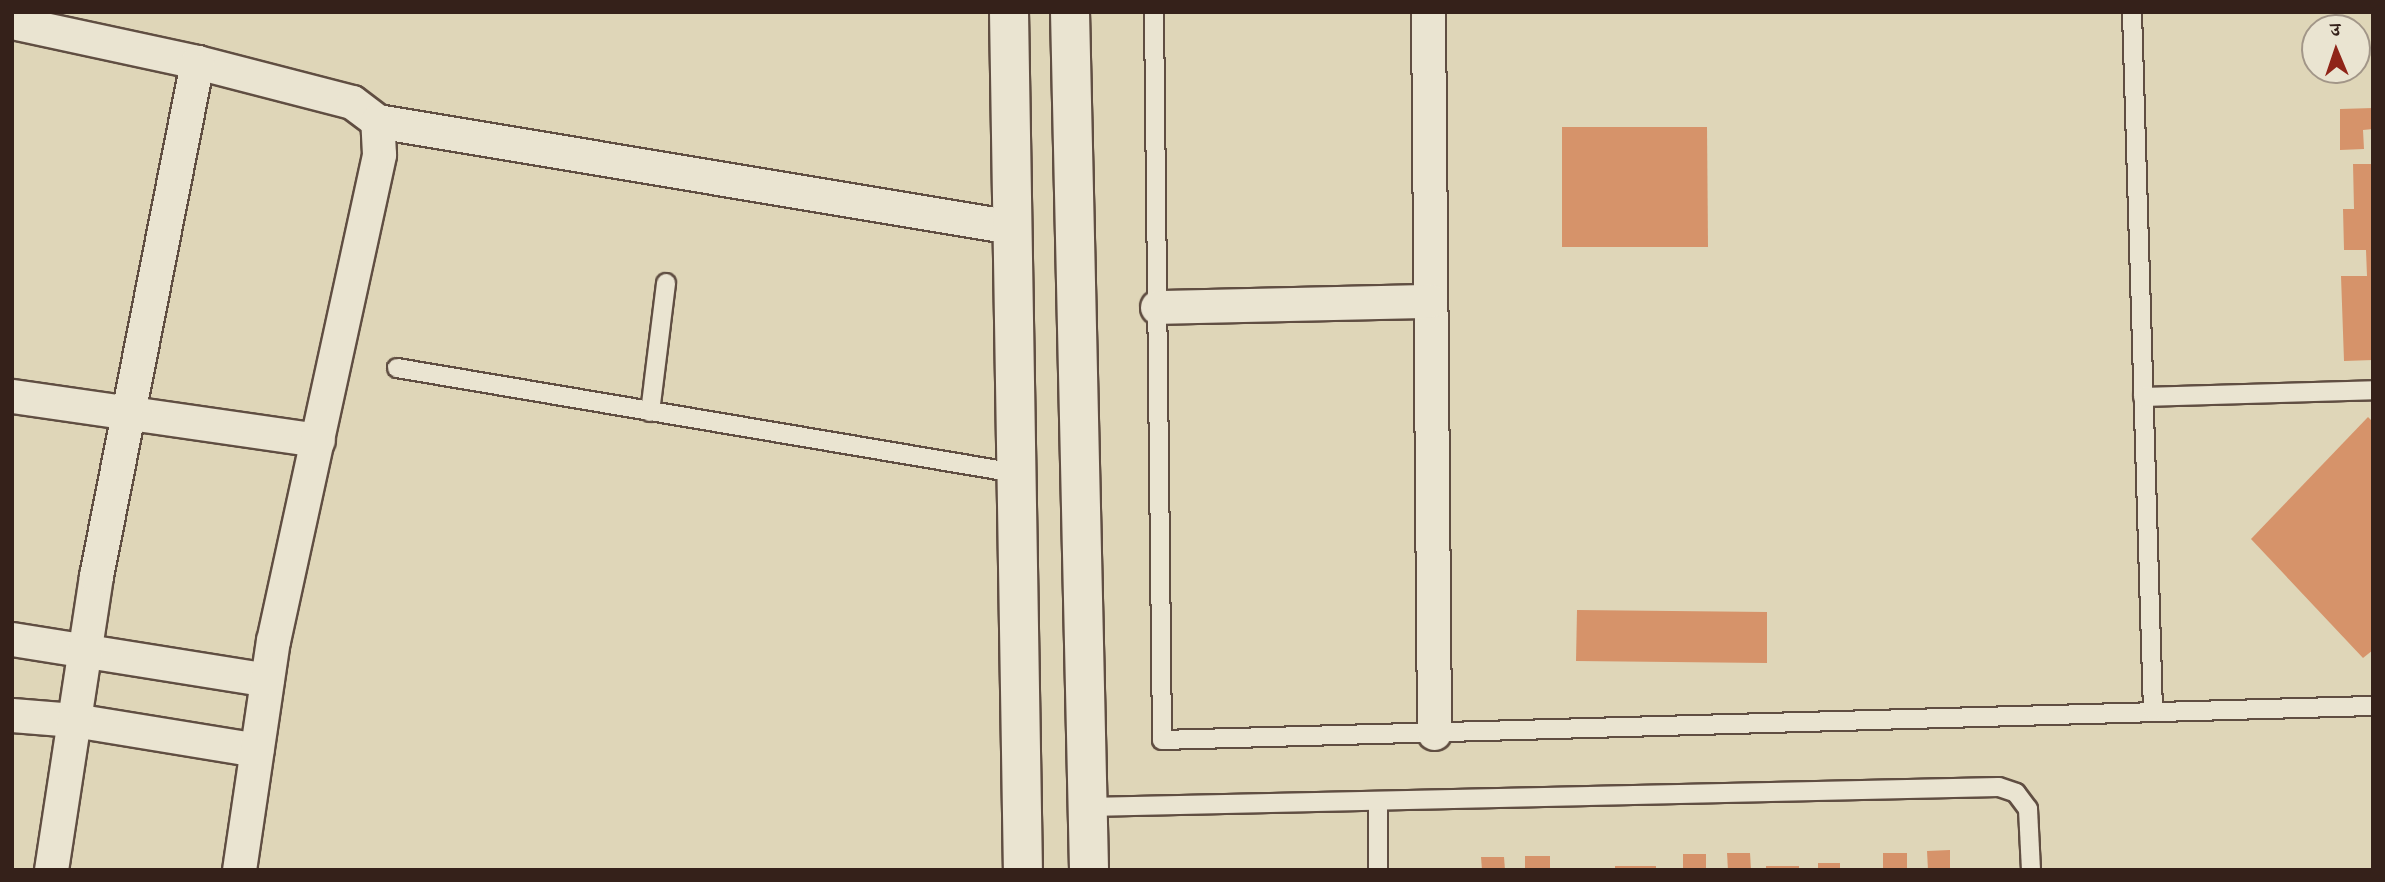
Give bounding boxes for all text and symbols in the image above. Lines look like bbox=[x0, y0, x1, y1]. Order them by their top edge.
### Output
north arrow bbox=[2301, 14, 2371, 84]
text: उ bbox=[2330, 18, 2341, 41]

